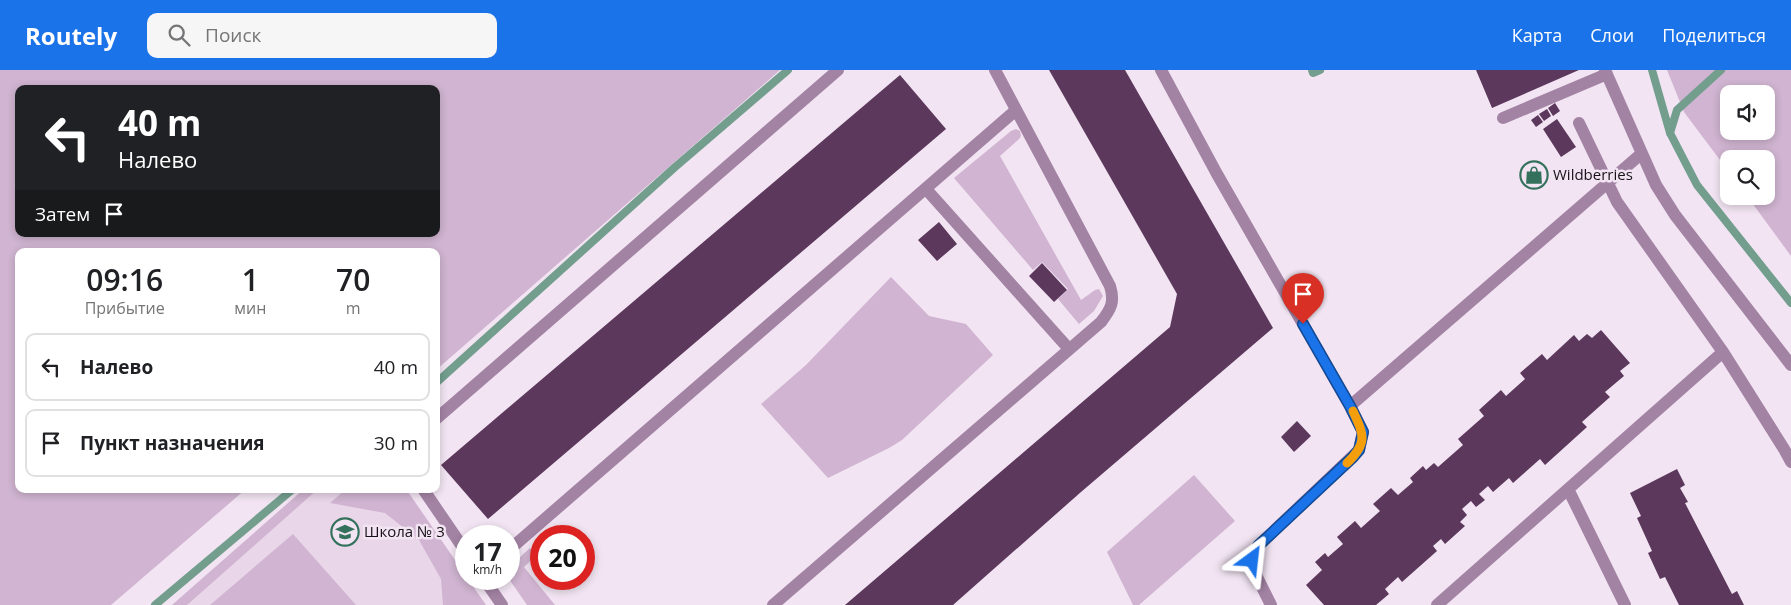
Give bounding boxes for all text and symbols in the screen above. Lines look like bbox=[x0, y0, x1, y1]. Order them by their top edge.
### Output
search box bbox=[147, 13, 497, 58]
text: Routely bbox=[25, 19, 117, 52]
icon: search bbox=[165, 21, 193, 49]
text: Поиск bbox=[205, 22, 261, 48]
text: Карта bbox=[1512, 23, 1562, 47]
text: Слои bbox=[1590, 23, 1634, 47]
text: Поделиться bbox=[1662, 23, 1766, 47]
map controls bbox=[1720, 85, 1775, 205]
button: sound bbox=[1720, 85, 1775, 140]
text: 40 m bbox=[118, 99, 201, 146]
icon: left bbox=[35, 105, 100, 170]
text: Налево bbox=[118, 144, 197, 174]
button: search bbox=[1720, 150, 1775, 205]
shop icon: Wildberries bbox=[1519, 160, 1549, 190]
place label: Wildberries bbox=[1553, 164, 1633, 184]
icon: arrive bbox=[100, 200, 128, 228]
text: Затем bbox=[35, 201, 90, 227]
text: 09:16 bbox=[86, 259, 163, 300]
text: 1 bbox=[242, 259, 259, 300]
text: 70 bbox=[336, 259, 370, 300]
pin bbox=[1282, 273, 1324, 324]
icon: arrive bbox=[1289, 280, 1317, 308]
text: Прибытие bbox=[85, 297, 165, 319]
text: мин bbox=[234, 297, 266, 319]
text: m bbox=[346, 297, 361, 319]
icon: left bbox=[37, 353, 65, 381]
text: Налево bbox=[80, 354, 153, 380]
text: 40 m bbox=[374, 354, 418, 380]
icon: arrive bbox=[37, 429, 65, 457]
text: Пункт назначения bbox=[80, 430, 265, 456]
text: 30 m bbox=[374, 430, 418, 456]
school or university icon: Школа № 3 bbox=[330, 517, 360, 547]
place label: Школа № 3 bbox=[364, 521, 445, 541]
speed limit sign: 20 bbox=[530, 525, 595, 590]
position arrow bbox=[1225, 533, 1277, 585]
text: 17 bbox=[473, 534, 502, 568]
text: km/h bbox=[473, 561, 502, 578]

